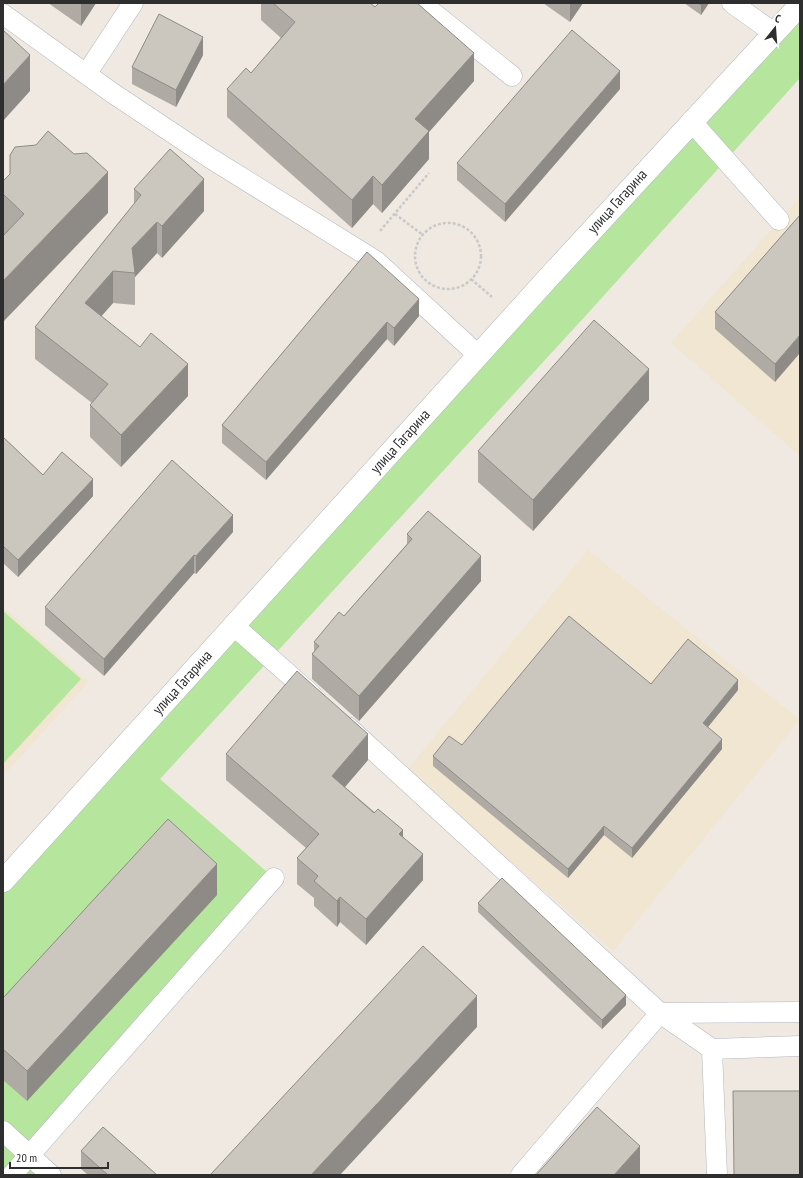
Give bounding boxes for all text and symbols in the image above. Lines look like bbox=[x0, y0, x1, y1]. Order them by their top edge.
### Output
north arrow bbox=[755, 8, 795, 48]
text: С bbox=[773, 11, 782, 26]
street label: улица Гагарина bbox=[583, 165, 651, 237]
street label: улица Гагарина bbox=[366, 405, 434, 477]
street label: улица Гагарина bbox=[148, 646, 216, 718]
scale bar bbox=[10, 1144, 108, 1170]
text: 20 m bbox=[16, 1150, 37, 1165]

